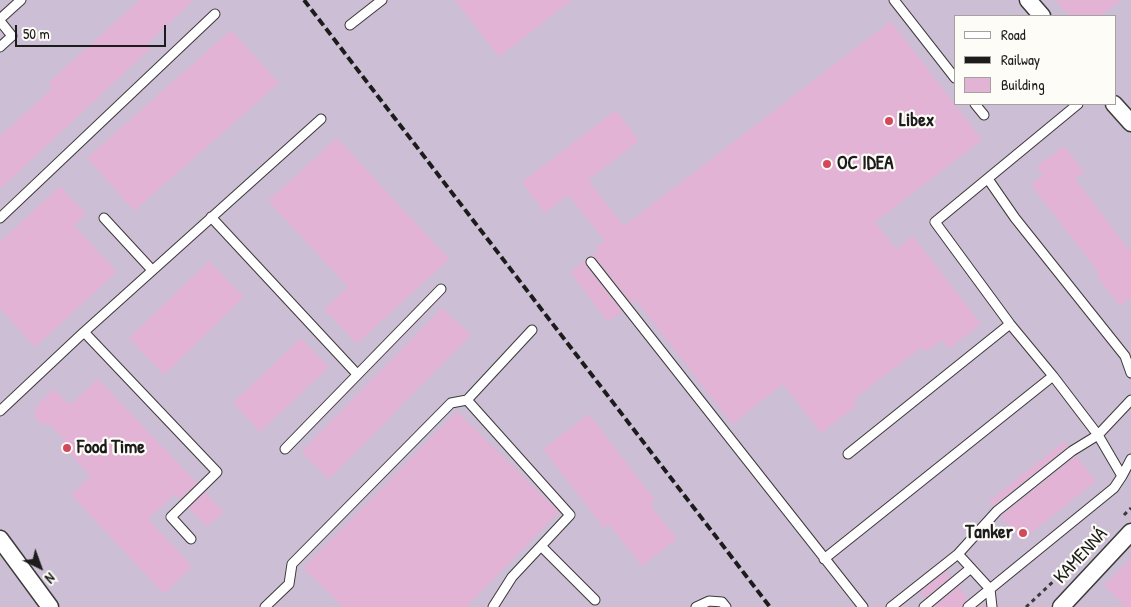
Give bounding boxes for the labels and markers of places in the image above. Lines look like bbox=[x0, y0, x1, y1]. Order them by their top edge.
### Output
place label: Libex bbox=[899, 110, 934, 132]
marker: Libex bbox=[883, 115, 895, 127]
place label: OC IDEA bbox=[837, 153, 894, 175]
marker: OC IDEA bbox=[821, 158, 833, 170]
place label: Food Time bbox=[77, 437, 145, 459]
marker: Food Time bbox=[61, 442, 73, 454]
place label: Tanker bbox=[965, 522, 1013, 544]
marker: Tanker bbox=[1017, 527, 1029, 539]

